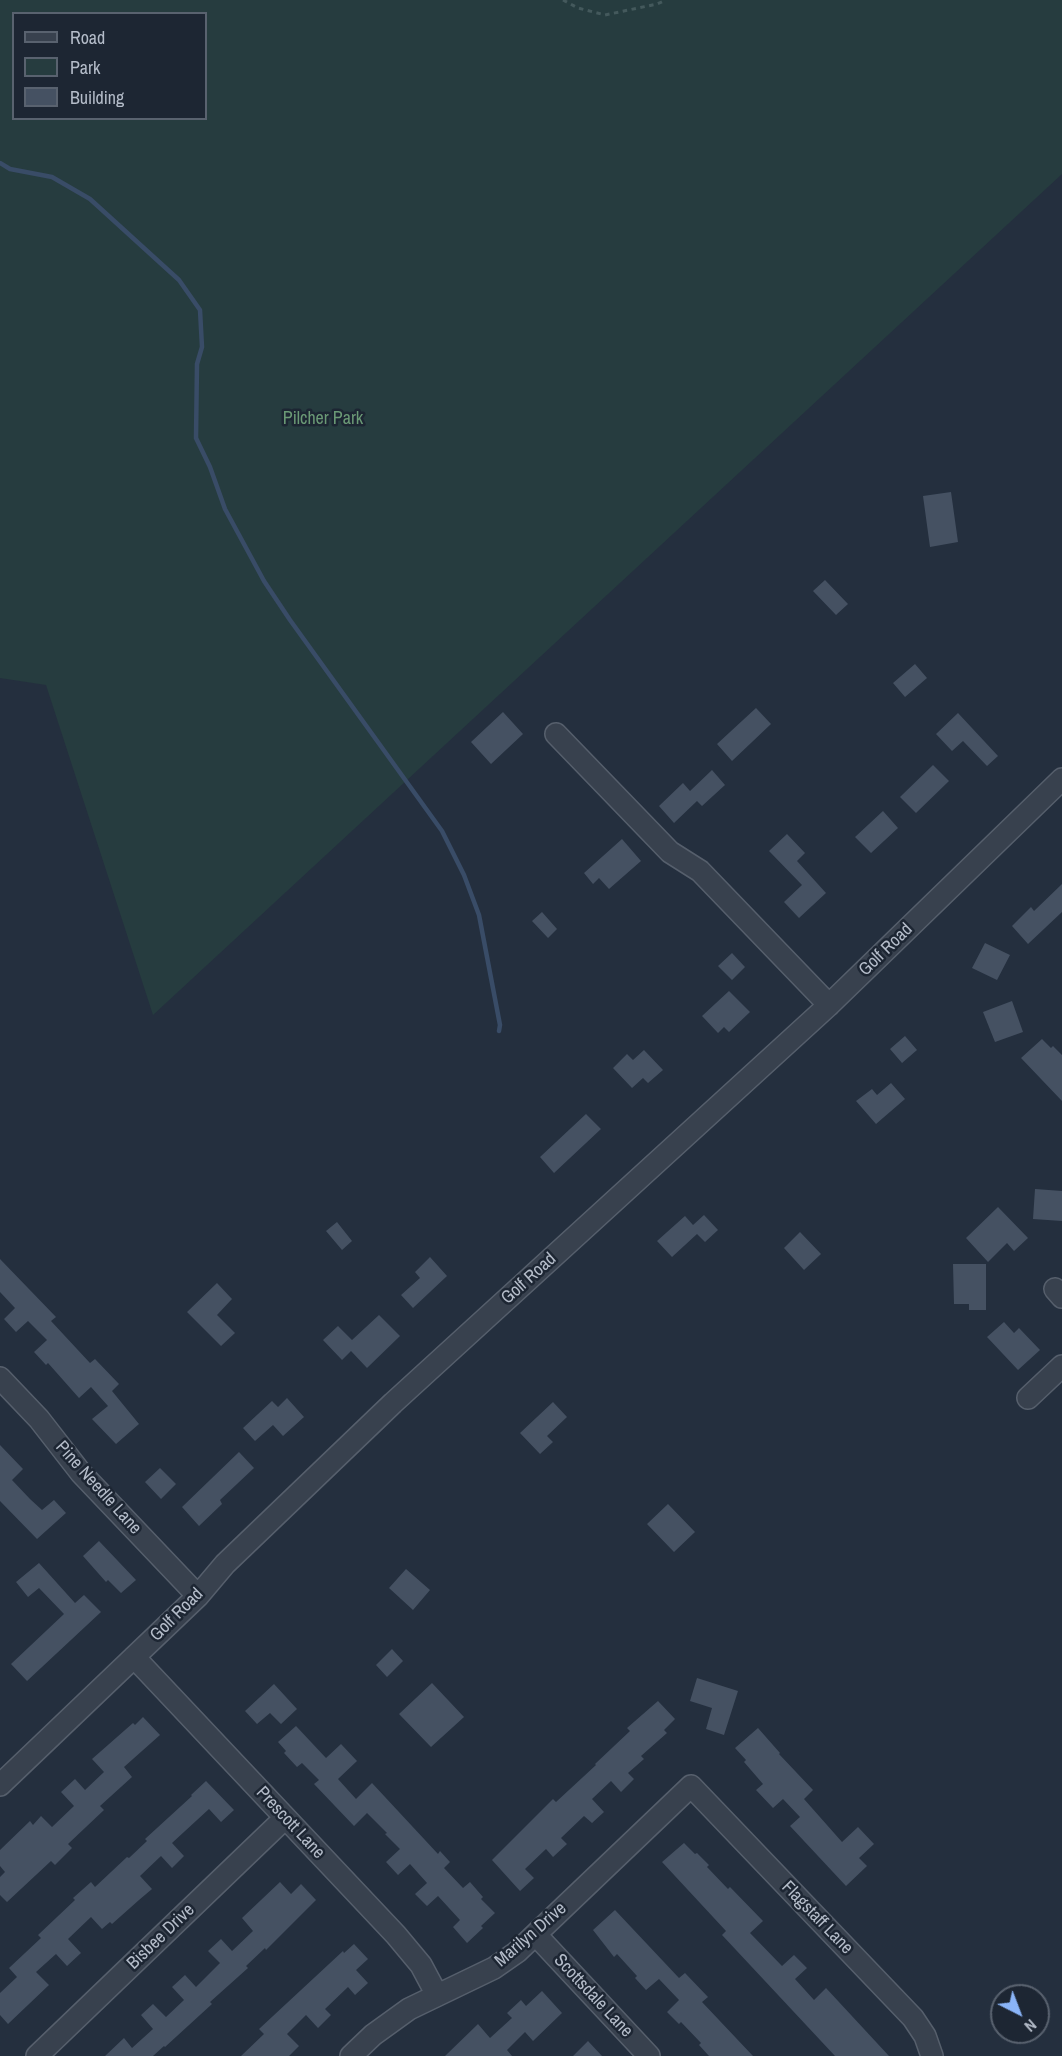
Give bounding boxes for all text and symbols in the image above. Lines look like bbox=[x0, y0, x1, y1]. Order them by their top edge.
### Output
legend bbox=[12, 12, 207, 120]
text: Road bbox=[70, 25, 105, 50]
text: Park bbox=[70, 55, 100, 80]
text: Building bbox=[70, 85, 124, 110]
park label: Pilcher Park bbox=[283, 408, 363, 430]
street label: Golf Road bbox=[855, 919, 917, 981]
street label: Golf Road bbox=[497, 1249, 561, 1309]
street label: Pine Needle Lane bbox=[50, 1437, 146, 1539]
street label: Golf Road bbox=[146, 1584, 208, 1646]
street label: Prescott Lane bbox=[251, 1782, 329, 1864]
street label: Flagstaff Lane bbox=[777, 1877, 857, 1959]
street label: Marilyn Drive bbox=[491, 1898, 571, 1972]
street label: Bisbee Drive bbox=[123, 1900, 199, 1974]
street label: Scottsdale Lane bbox=[549, 1950, 637, 2042]
north arrow bbox=[990, 1984, 1050, 2044]
text: N bbox=[1020, 2015, 1042, 2037]

